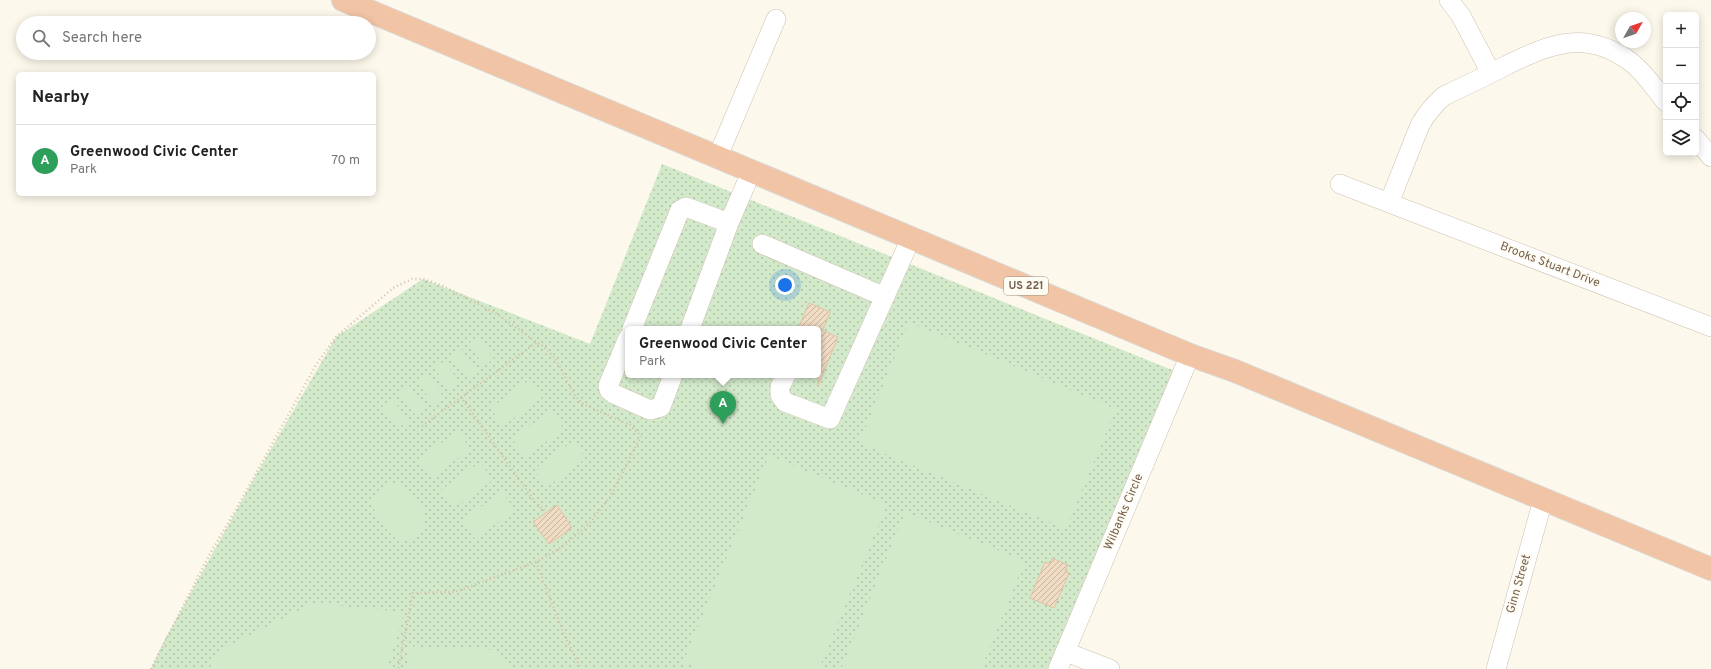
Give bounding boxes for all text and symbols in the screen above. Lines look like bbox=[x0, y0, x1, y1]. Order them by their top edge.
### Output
north arrow bbox=[1615, 12, 1651, 48]
map controls bbox=[1663, 12, 1699, 156]
button: + bbox=[1663, 12, 1699, 48]
search box bbox=[16, 16, 376, 60]
icon: search bbox=[30, 27, 52, 49]
text: Search here bbox=[62, 29, 142, 48]
button: − bbox=[1663, 48, 1699, 84]
button: locate bbox=[1663, 84, 1699, 120]
text: Nearby bbox=[32, 87, 89, 109]
button: layers bbox=[1663, 120, 1699, 156]
text: Greenwood Civic Center bbox=[70, 143, 238, 162]
text: A bbox=[40, 153, 50, 169]
text: 70 m bbox=[331, 153, 360, 169]
text: Park bbox=[70, 162, 97, 178]
street label: Brooks Stuart Drive bbox=[1498, 239, 1602, 291]
your location bbox=[775, 275, 795, 295]
road number: US 221 bbox=[1004, 277, 1048, 295]
popup bbox=[625, 326, 821, 378]
text: Greenwood Civic Center bbox=[639, 335, 807, 354]
text: Park bbox=[639, 354, 666, 370]
pin: A bbox=[710, 391, 736, 424]
street label: Wilbanks Circle bbox=[1101, 471, 1147, 553]
street label: Ginn Street bbox=[1503, 553, 1535, 615]

